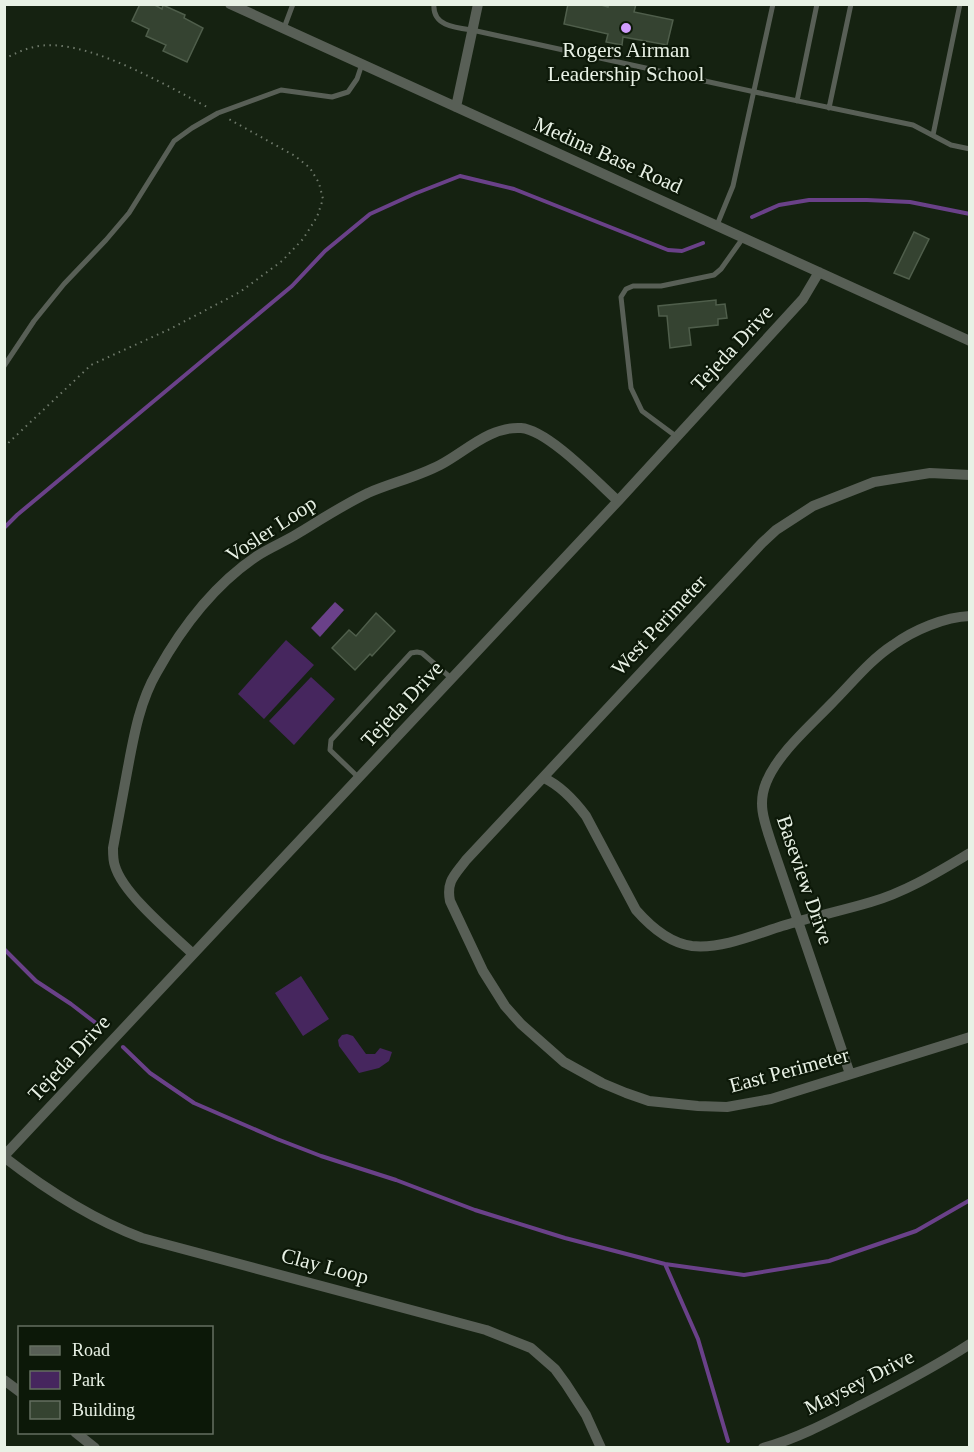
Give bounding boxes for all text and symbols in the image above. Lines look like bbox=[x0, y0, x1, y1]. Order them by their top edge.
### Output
marker: Rogers Airman Leadership School bbox=[619, 21, 633, 35]
place label: Rogers Airman Leadership School bbox=[548, 38, 705, 86]
street label: Medina Base Road bbox=[530, 112, 686, 199]
street label: Tejeda Drive bbox=[686, 300, 778, 396]
street label: Vosler Loop bbox=[221, 491, 321, 567]
street label: West Perimeter bbox=[606, 570, 712, 680]
street label: Tejeda Drive bbox=[356, 656, 448, 752]
street label: Baseview Drive bbox=[772, 812, 838, 948]
street label: Tejeda Drive bbox=[23, 1010, 115, 1106]
street label: East Perimeter bbox=[726, 1042, 852, 1098]
street label: Clay Loop bbox=[279, 1243, 371, 1289]
legend bbox=[18, 1326, 213, 1434]
text: Road bbox=[72, 1340, 110, 1360]
street label: Maysey Drive bbox=[800, 1344, 918, 1420]
text: Park bbox=[72, 1370, 105, 1390]
text: Building bbox=[72, 1400, 135, 1420]

